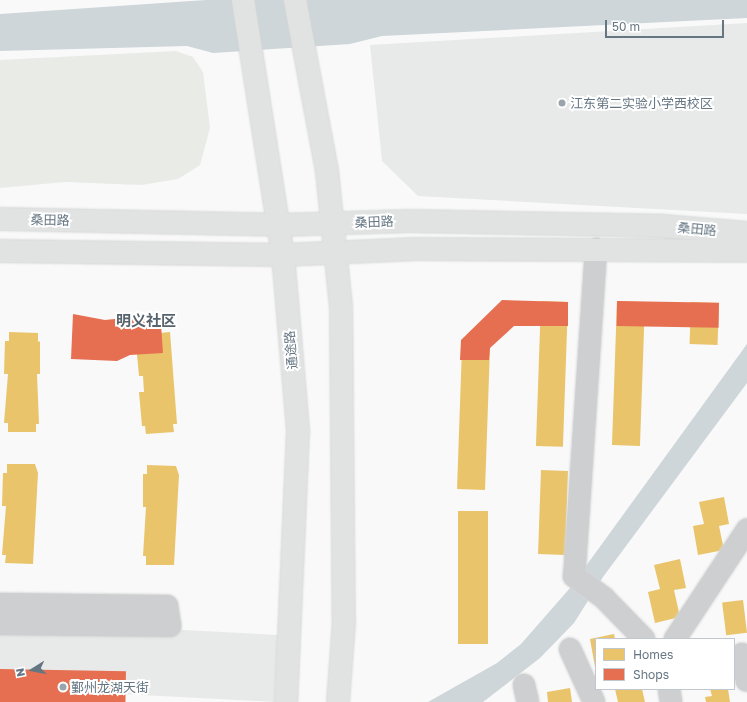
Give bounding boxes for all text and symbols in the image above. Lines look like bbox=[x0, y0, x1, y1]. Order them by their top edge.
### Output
scale bar bbox=[607, 12, 726, 38]
text: 50 m bbox=[612, 19, 640, 34]
place label: 江东第二实验小学西校区 bbox=[570, 95, 713, 111]
marker: 江东第二实验小学西校区 bbox=[557, 98, 567, 108]
street label: 桑田路 bbox=[30, 212, 70, 228]
street label: 桑田路 bbox=[354, 214, 394, 230]
street label: 桑田路 bbox=[677, 220, 717, 238]
district label: 明义社区 bbox=[116, 312, 176, 330]
street label: 通途路 bbox=[282, 330, 300, 370]
legend bbox=[595, 638, 735, 690]
text: Homes bbox=[633, 647, 673, 662]
north arrow bbox=[12, 650, 52, 690]
text: N bbox=[13, 667, 27, 678]
text: Shops bbox=[633, 667, 669, 682]
place label: 鄞州龙湖天街 bbox=[71, 679, 149, 695]
marker: 鄞州龙湖天街 bbox=[58, 682, 68, 692]

